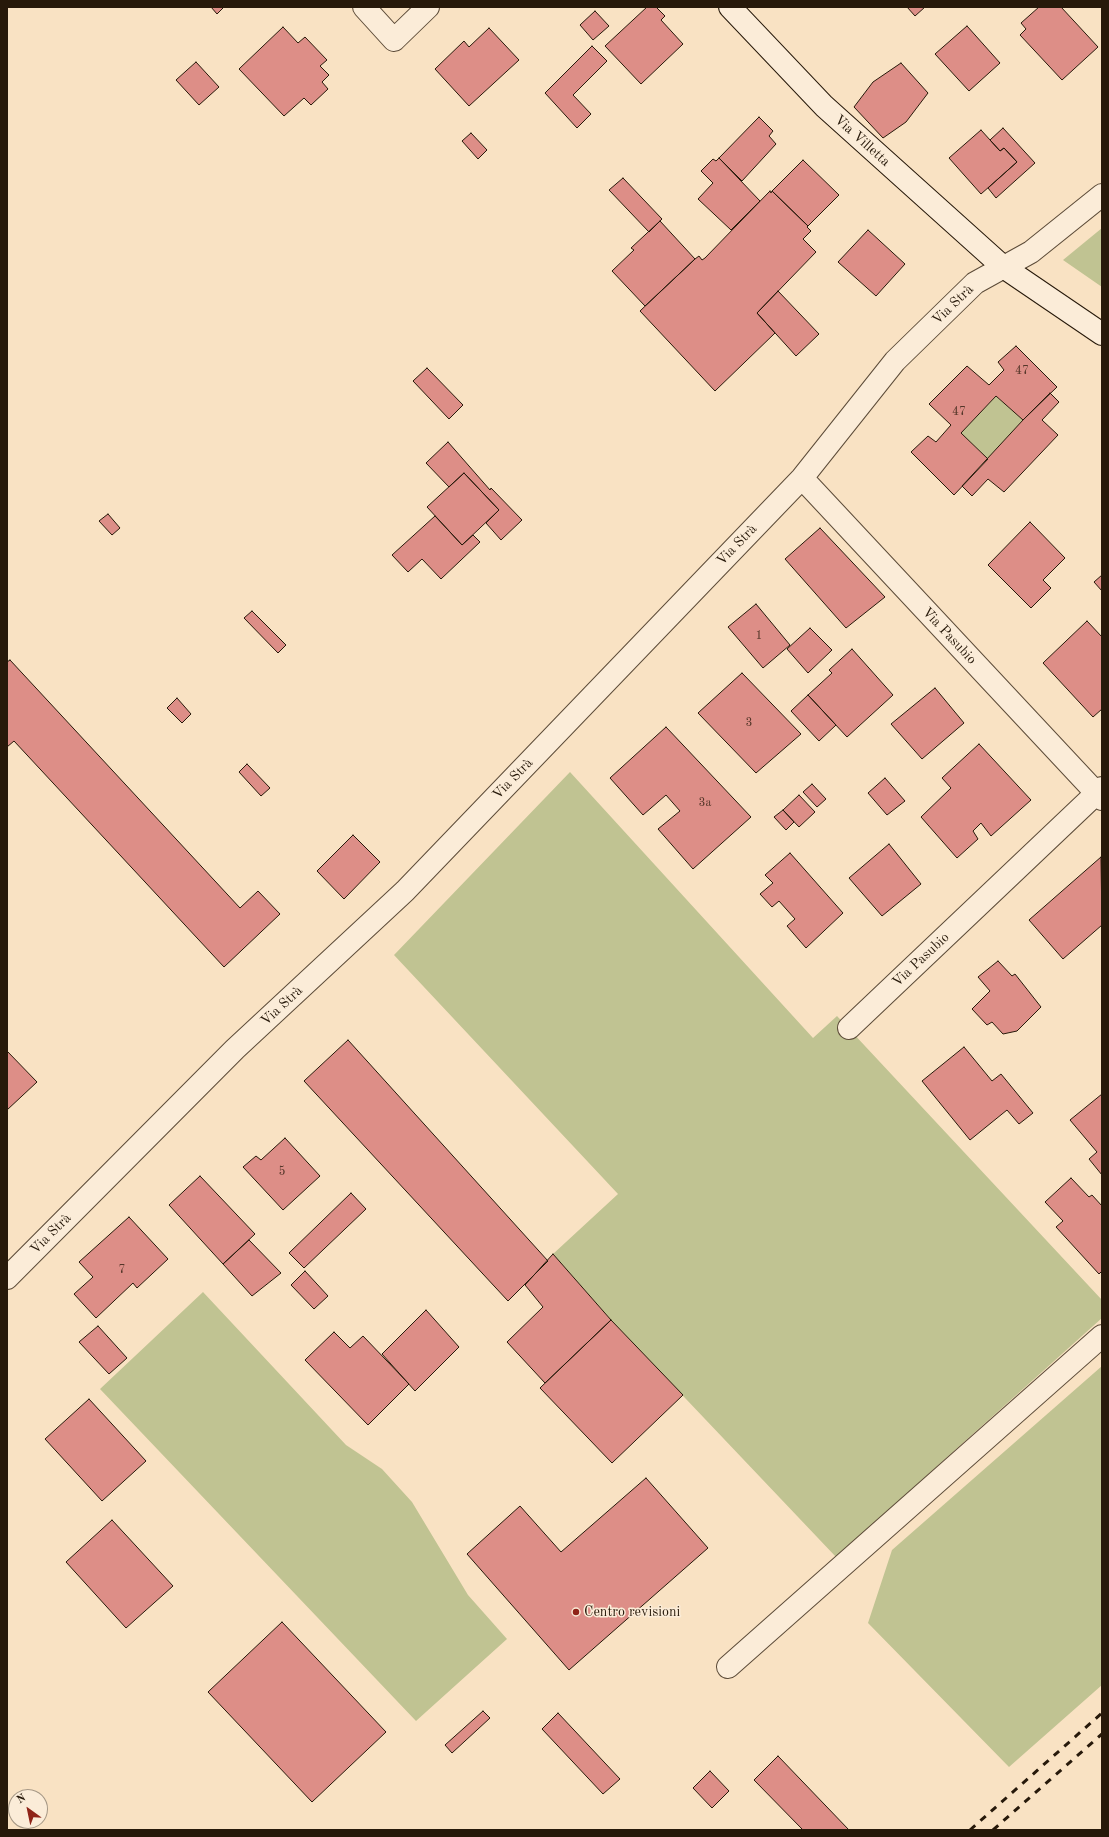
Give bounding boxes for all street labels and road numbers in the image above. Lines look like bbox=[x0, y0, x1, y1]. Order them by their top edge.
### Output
street label: Via Villetta bbox=[831, 112, 893, 170]
street label: Via Strà bbox=[929, 281, 977, 329]
street label: Via Strà bbox=[713, 521, 761, 569]
street label: Via Pasubio bbox=[918, 604, 980, 668]
street label: Via Strà bbox=[489, 755, 537, 803]
street label: Via Pasubio bbox=[889, 929, 953, 991]
street label: Via Strà bbox=[258, 982, 306, 1030]
street label: Via Strà bbox=[27, 1210, 75, 1258]

